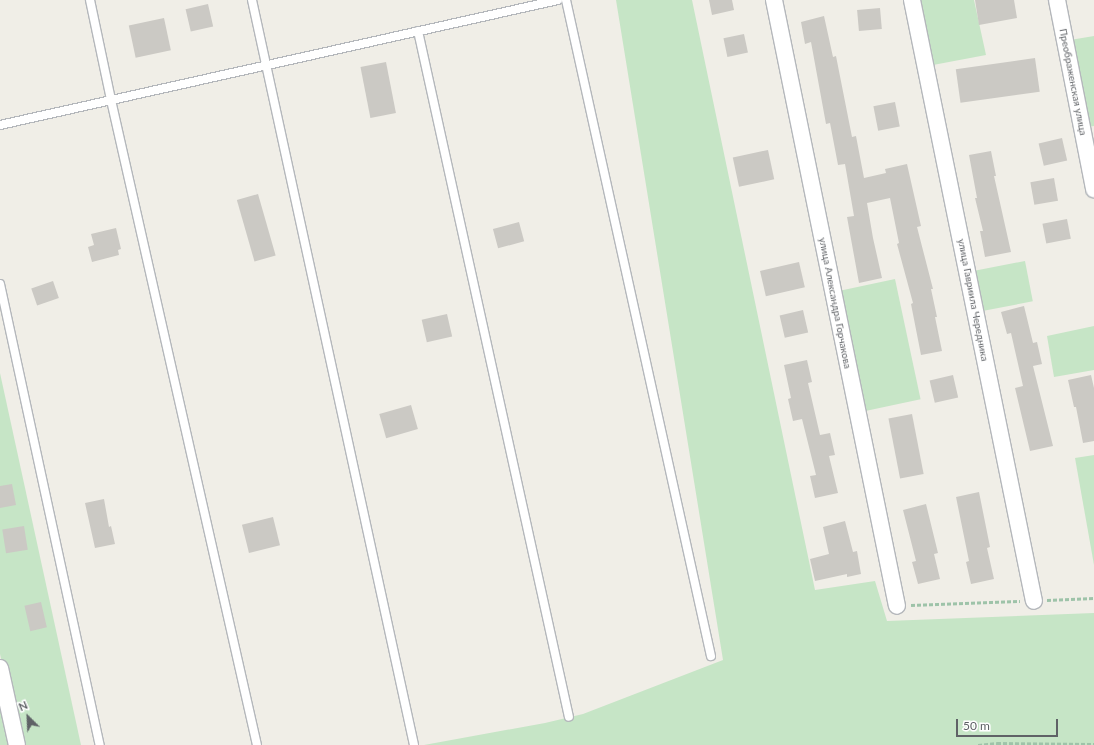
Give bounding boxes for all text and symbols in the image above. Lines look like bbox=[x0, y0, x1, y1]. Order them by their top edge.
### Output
street label: Преображенская улица bbox=[1057, 28, 1089, 136]
street label: улица Александра Горчакова bbox=[816, 237, 854, 369]
street label: улица Гавриила Чередника bbox=[955, 238, 991, 362]
north arrow bbox=[8, 697, 48, 737]
text: N bbox=[16, 698, 29, 713]
scale bar bbox=[958, 711, 1060, 737]
text: 50 m bbox=[963, 718, 990, 733]

